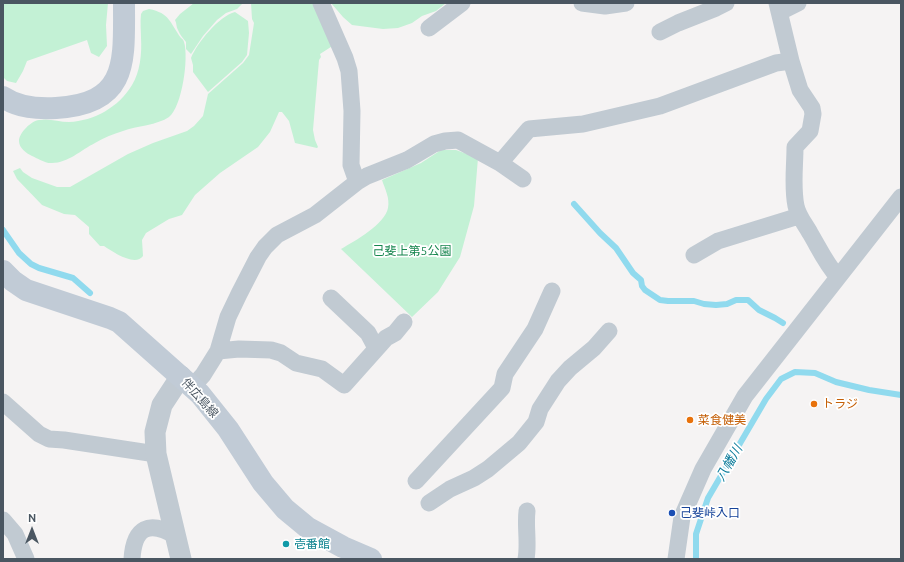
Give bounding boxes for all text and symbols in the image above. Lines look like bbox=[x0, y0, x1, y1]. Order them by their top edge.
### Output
park label: 己斐上第5公園 bbox=[373, 244, 451, 258]
street label: 伴広島線 bbox=[179, 375, 221, 421]
place label: トラジ bbox=[822, 397, 858, 411]
marker: トラジ bbox=[809, 399, 819, 409]
place label: 菜食健美 bbox=[698, 413, 746, 427]
marker: 菜食健美 bbox=[685, 415, 695, 425]
water label: 八幡川 bbox=[712, 442, 746, 484]
place label: 己斐峠入口 bbox=[680, 506, 740, 520]
marker: 己斐峠入口 bbox=[667, 508, 677, 518]
north arrow bbox=[12, 510, 52, 550]
text: N bbox=[28, 512, 36, 524]
place label: 壱番館 bbox=[294, 537, 330, 551]
marker: 壱番館 bbox=[281, 539, 291, 549]

